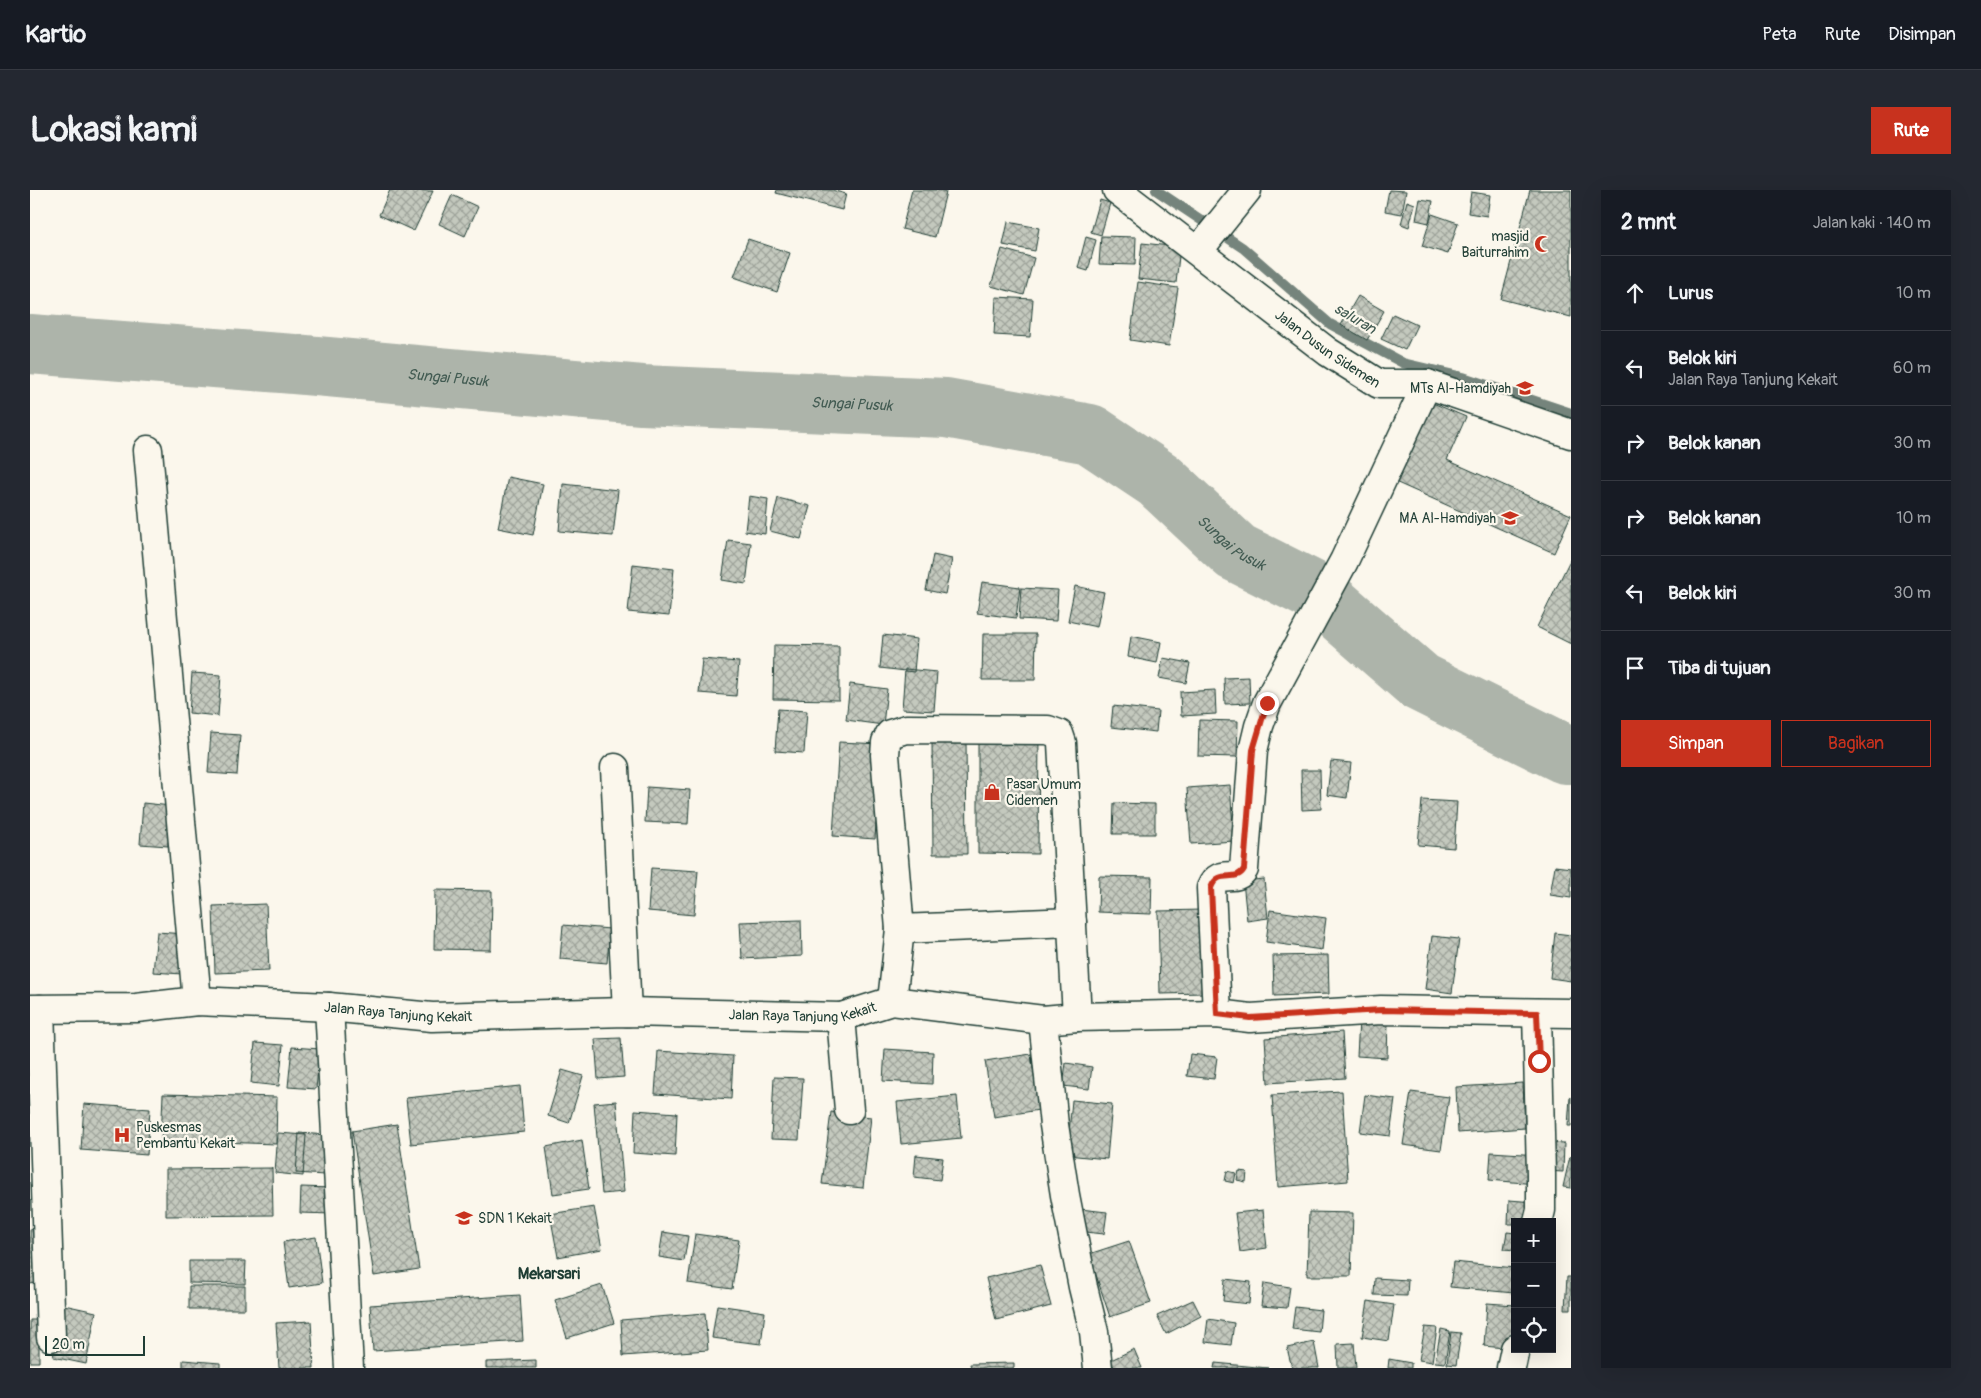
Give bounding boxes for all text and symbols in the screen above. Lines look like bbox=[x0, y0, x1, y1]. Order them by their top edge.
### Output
text: Kartio bbox=[25, 20, 86, 49]
text: Peta bbox=[1762, 23, 1797, 46]
text: Rute bbox=[1825, 23, 1860, 46]
text: Disimpan bbox=[1888, 23, 1956, 46]
button: Rute bbox=[1871, 107, 1951, 154]
text: Lokasi kami bbox=[30, 108, 197, 152]
text: 2 mnt bbox=[1621, 209, 1676, 236]
text: Jalan kaki · 140 m bbox=[1813, 213, 1931, 233]
place label: masjid Baiturrahim bbox=[1462, 228, 1529, 261]
mosque icon: masjid Baiturrahim bbox=[1533, 234, 1553, 254]
icon: ahead bbox=[1621, 279, 1649, 307]
text: Lurus bbox=[1668, 281, 1713, 305]
text: 10 m bbox=[1896, 283, 1931, 303]
water label: saluran bbox=[1331, 299, 1381, 340]
street label: Jalan Dusun Sidemen bbox=[1272, 306, 1384, 391]
text: Belok kiri bbox=[1668, 346, 1736, 370]
icon: left bbox=[1621, 354, 1649, 382]
text: 60 m bbox=[1893, 358, 1931, 378]
water label: Sungai Pusuk bbox=[406, 365, 491, 391]
text: Jalan Raya Tanjung Kekait bbox=[1668, 370, 1838, 390]
school or university icon: MTs Al-Hamdiyah bbox=[1515, 378, 1535, 398]
place label: MTs Al-Hamdiyah bbox=[1410, 380, 1511, 397]
water label: Sungai Pusuk bbox=[811, 393, 894, 415]
icon: right bbox=[1621, 429, 1649, 457]
text: Belok kanan bbox=[1668, 431, 1761, 455]
text: 30 m bbox=[1893, 433, 1931, 453]
icon: right bbox=[1621, 504, 1649, 532]
text: Belok kanan bbox=[1668, 506, 1761, 530]
school or university icon: MA Al-Hamdiyah bbox=[1500, 508, 1520, 528]
text: 10 m bbox=[1896, 508, 1931, 528]
place label: MA Al-Hamdiyah bbox=[1399, 510, 1496, 527]
water label: Sungai Pusuk bbox=[1193, 511, 1270, 575]
icon: left bbox=[1621, 579, 1649, 607]
text: Belok kiri bbox=[1668, 581, 1736, 605]
text: 30 m bbox=[1893, 583, 1931, 603]
icon: arrive bbox=[1621, 654, 1649, 682]
text: Tiba di tujuan bbox=[1668, 656, 1771, 680]
route end bbox=[1256, 692, 1279, 715]
button: Simpan bbox=[1621, 720, 1771, 767]
button: Bagikan bbox=[1781, 720, 1931, 767]
place label: Pasar Umum Cidemen bbox=[1006, 776, 1081, 809]
shop icon: Pasar Umum Cidemen bbox=[982, 782, 1002, 802]
street label: Jalan Raya Tanjung Kekait bbox=[324, 998, 473, 1026]
street label: Jalan Raya Tanjung Kekait bbox=[728, 998, 878, 1026]
route start bbox=[1528, 1050, 1551, 1073]
place label: Puskesmas Pembantu Kekait bbox=[136, 1119, 236, 1152]
hospital icon: Puskesmas Pembantu Kekait bbox=[112, 1125, 132, 1145]
school or university icon: SDN 1 Kekait bbox=[454, 1208, 474, 1228]
place label: SDN 1 Kekait bbox=[478, 1210, 552, 1227]
map controls bbox=[1511, 1218, 1556, 1353]
button: + bbox=[1511, 1218, 1556, 1263]
button: − bbox=[1511, 1263, 1556, 1308]
district label: Mekarsari bbox=[518, 1264, 580, 1284]
button: locate bbox=[1511, 1308, 1556, 1353]
scale bar bbox=[45, 1333, 145, 1356]
text: 20 m bbox=[52, 1336, 85, 1353]

